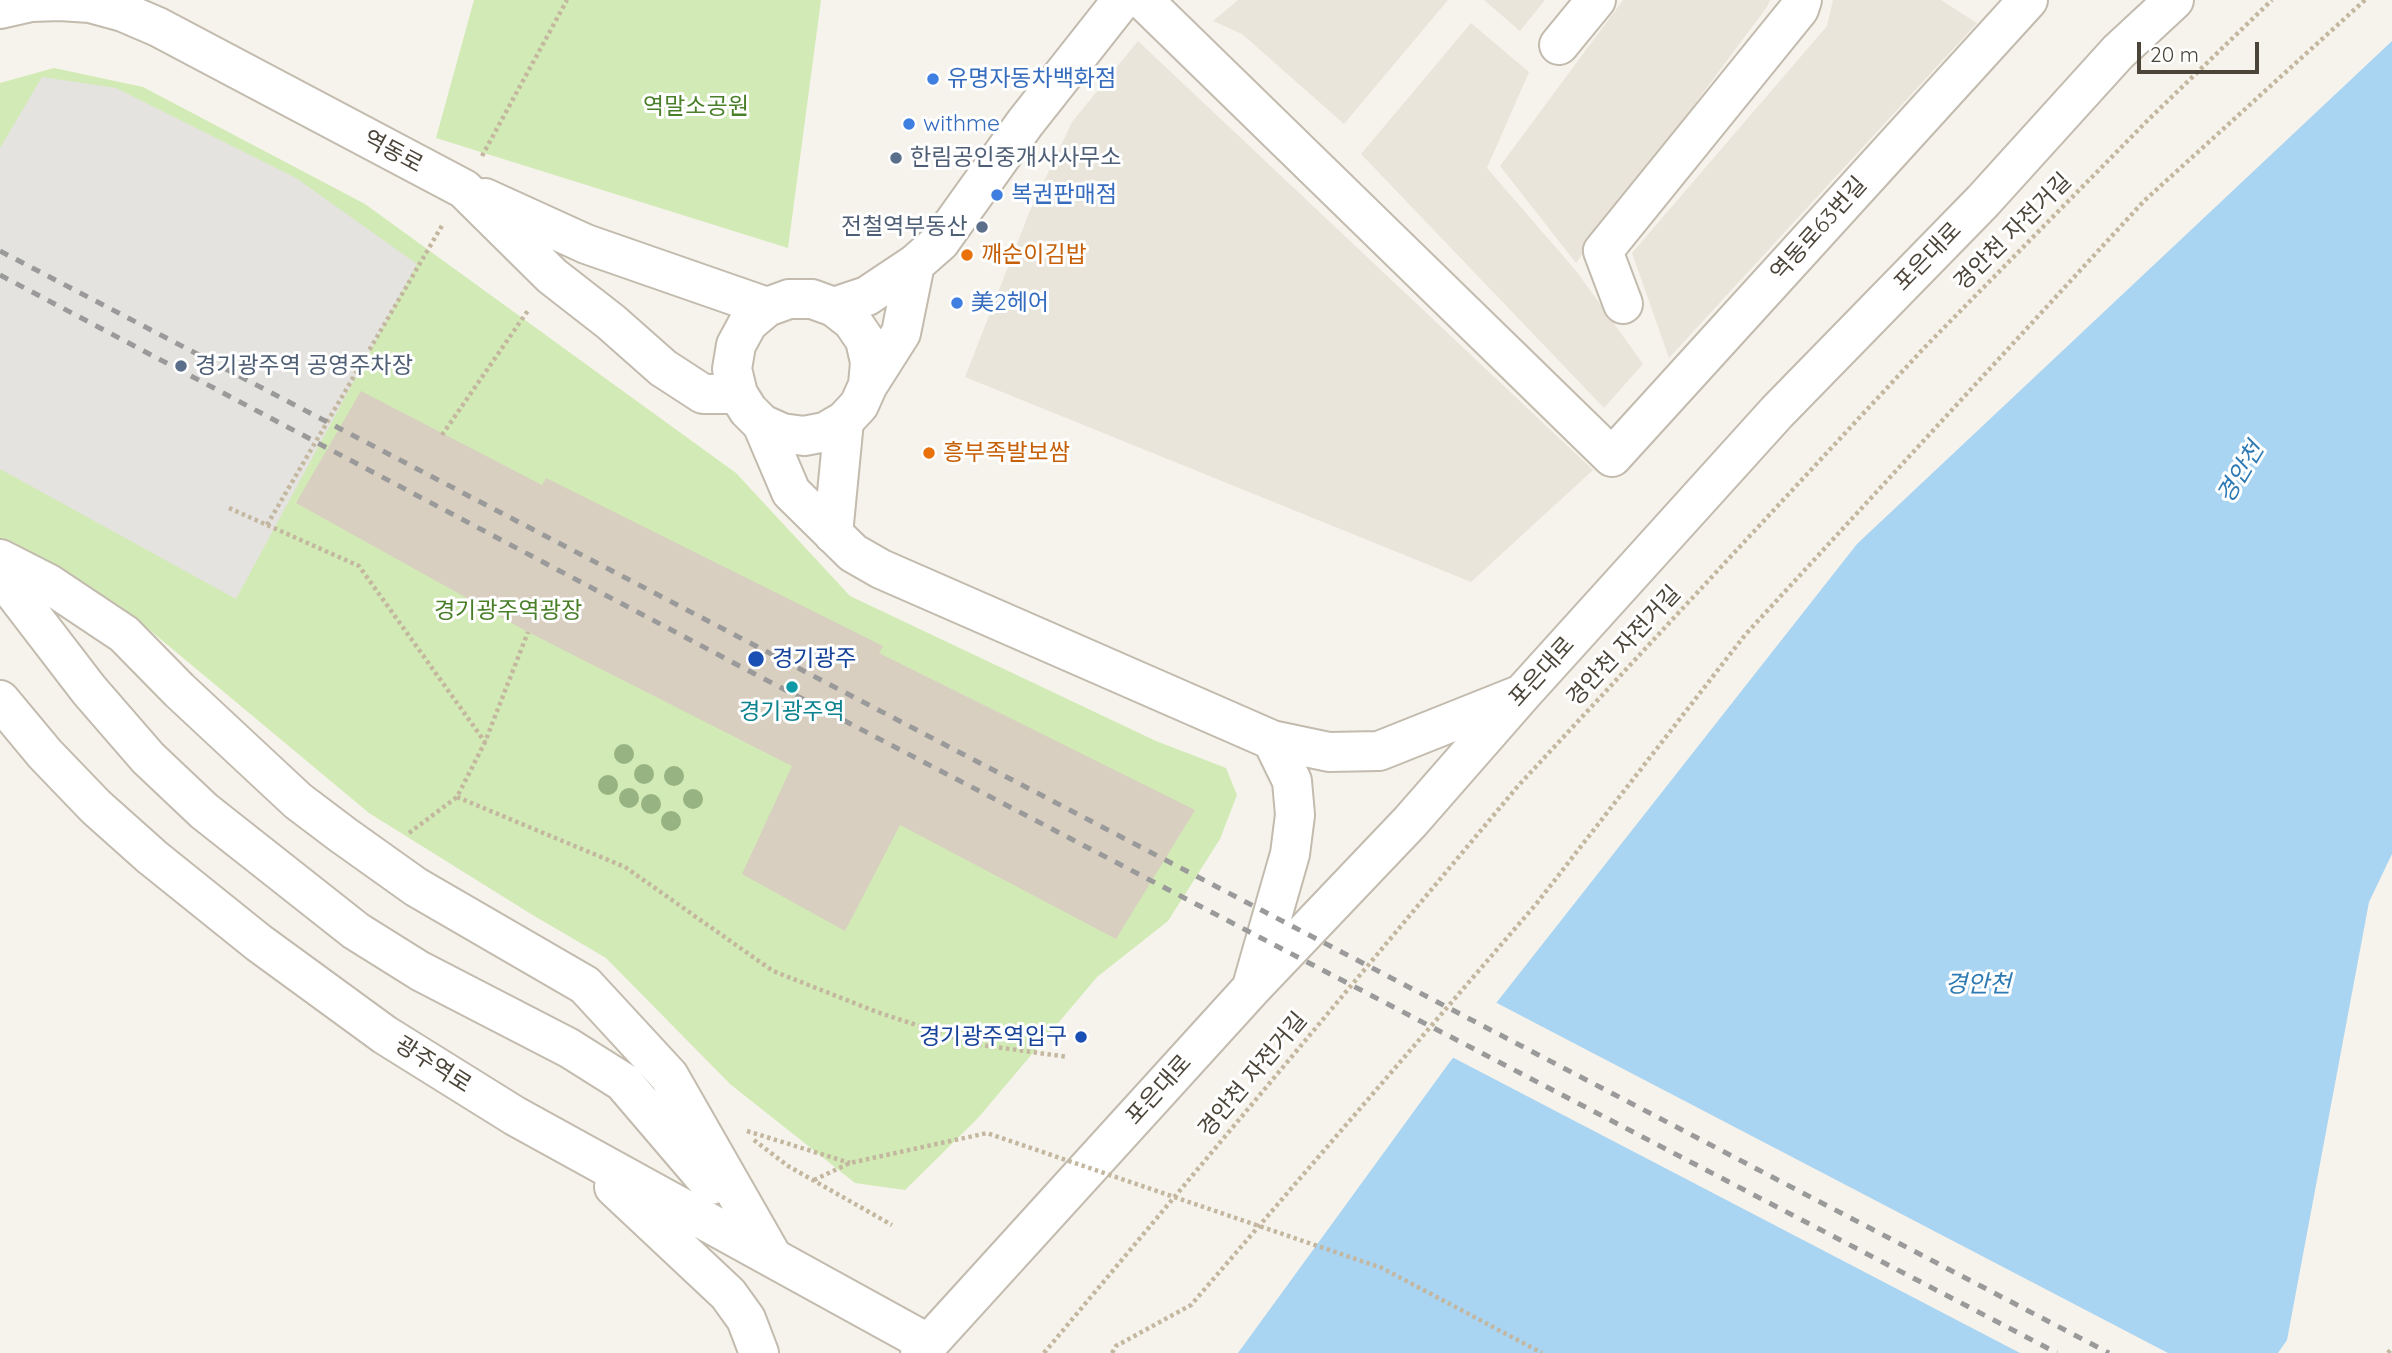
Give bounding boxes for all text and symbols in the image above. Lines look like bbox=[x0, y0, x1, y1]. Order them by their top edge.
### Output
scale bar bbox=[2140, 28, 2262, 72]
text: 20 m bbox=[2150, 41, 2199, 67]
place label: 유명자동차백화점 bbox=[947, 65, 1116, 93]
marker: 유명자동차백화점 bbox=[925, 71, 941, 87]
park label: 역말소공원 bbox=[643, 93, 749, 121]
place label: withme bbox=[923, 110, 1000, 138]
marker: withme bbox=[901, 116, 917, 132]
street label: 역동로 bbox=[358, 125, 428, 179]
place label: 한림공인중개사사무소 bbox=[910, 144, 1122, 172]
marker: 한림공인중개사사무소 bbox=[888, 150, 904, 166]
street label: 경안천 자전거길 bbox=[1949, 168, 2077, 296]
street label: 역동로63번길 bbox=[1765, 171, 1873, 287]
place label: 복권판매점 bbox=[1011, 181, 1117, 209]
marker: 복권판매점 bbox=[989, 187, 1005, 203]
place label: 전철역부동산 bbox=[841, 213, 968, 241]
street label: 포은대로 bbox=[1889, 217, 1967, 297]
marker: 전철역부동산 bbox=[974, 219, 990, 235]
place label: 깨순이김밥 bbox=[981, 241, 1087, 269]
marker: 깨순이김밥 bbox=[959, 247, 975, 263]
place label: 美2헤어 bbox=[971, 289, 1049, 317]
marker: 美2헤어 bbox=[949, 295, 965, 311]
place label: 경기광주역 공영주차장 bbox=[195, 352, 413, 380]
marker: 경기광주역 공영주차장 bbox=[173, 358, 189, 374]
water label: 경안천 bbox=[2212, 437, 2270, 509]
place label: 흥부족발보쌈 bbox=[943, 439, 1070, 467]
marker: 흥부족발보쌈 bbox=[921, 445, 937, 461]
street label: 경안천 자전거길 bbox=[1561, 580, 1687, 712]
park label: 경기광주역광장 bbox=[434, 597, 582, 625]
street label: 포은대로 bbox=[1503, 631, 1581, 713]
place label: 경기광주 bbox=[772, 645, 857, 673]
marker: 경기광주 bbox=[746, 649, 766, 669]
marker: 경기광주역 bbox=[784, 679, 800, 695]
place label: 경기광주역 bbox=[739, 698, 845, 726]
water label: 경안천 bbox=[1945, 971, 2011, 999]
street label: 경안천 자전거길 bbox=[1193, 1007, 1313, 1143]
place label: 경기광주역입구 bbox=[919, 1023, 1067, 1051]
marker: 경기광주역입구 bbox=[1073, 1029, 1089, 1045]
street label: 광주역로 bbox=[390, 1031, 476, 1099]
street label: 포은대로 bbox=[1120, 1049, 1198, 1131]

